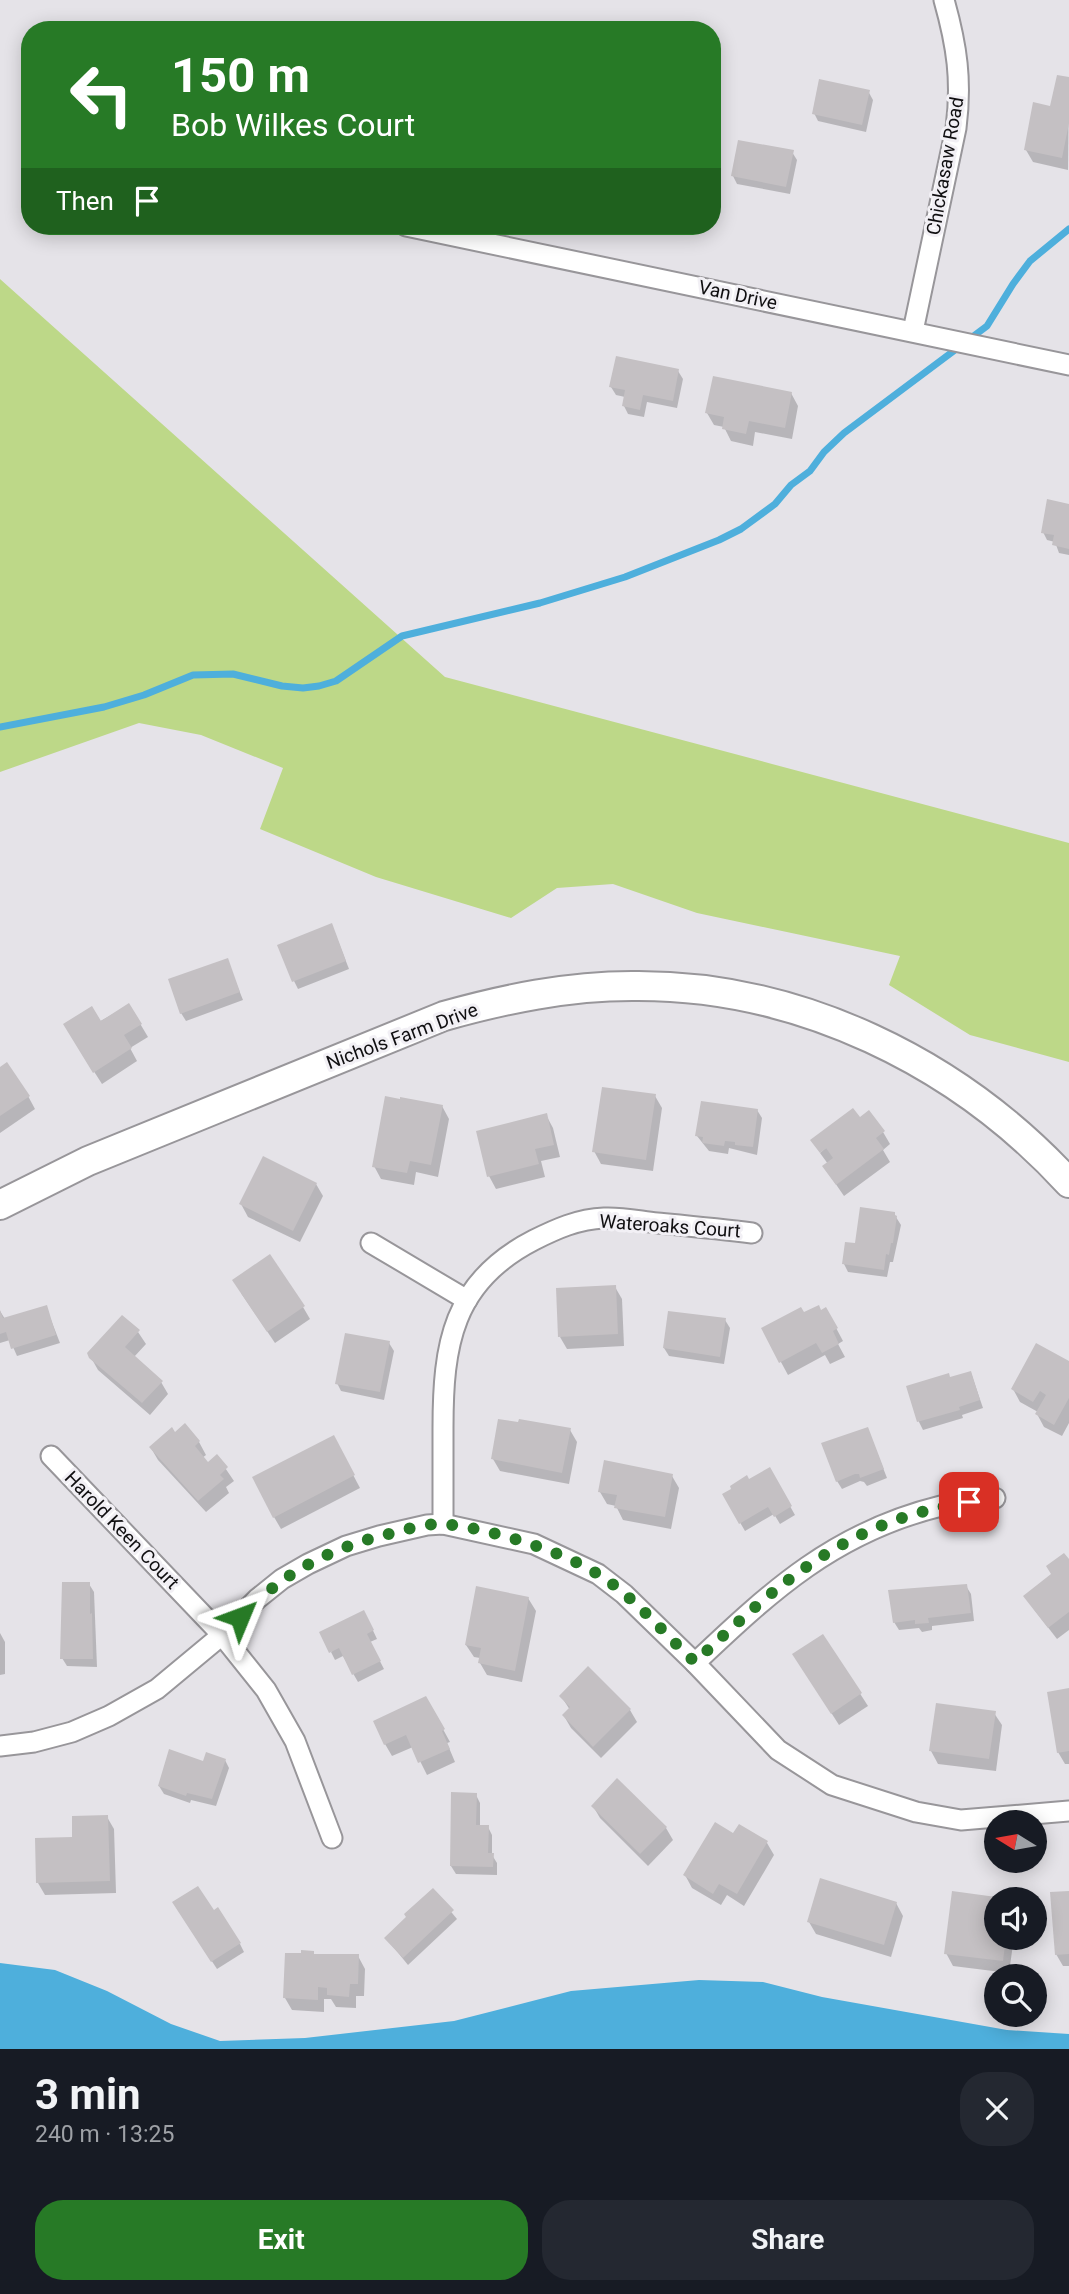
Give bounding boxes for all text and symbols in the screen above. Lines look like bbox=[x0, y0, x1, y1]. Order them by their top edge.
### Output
text: 150 m bbox=[171, 47, 310, 104]
icon: left bbox=[56, 49, 147, 140]
street label: Chickasaw Road bbox=[922, 95, 968, 237]
text: Bob Wilkes Court bbox=[171, 106, 415, 144]
icon: arrive bbox=[128, 182, 166, 220]
text: Then bbox=[56, 186, 114, 216]
street label: Van Drive bbox=[697, 275, 779, 315]
street label: Nichols Farm Drive bbox=[323, 998, 481, 1074]
street label: Wateroaks Court bbox=[599, 1210, 741, 1242]
street label: Harold Keen Court bbox=[60, 1466, 184, 1594]
pin bbox=[939, 1472, 999, 1532]
icon: arrive bbox=[950, 1483, 988, 1521]
position arrow bbox=[203, 1580, 277, 1654]
north arrow bbox=[984, 1810, 1046, 1872]
map controls bbox=[984, 1810, 1047, 2027]
button: sound bbox=[984, 1887, 1047, 1950]
button: search bbox=[984, 1964, 1047, 2027]
text: 3 min bbox=[35, 2070, 141, 2119]
button: close bbox=[960, 2072, 1034, 2146]
text: 240 m · 13:25 bbox=[35, 2121, 174, 2148]
button: Exit bbox=[35, 2200, 528, 2280]
button: Share bbox=[542, 2200, 1034, 2280]

